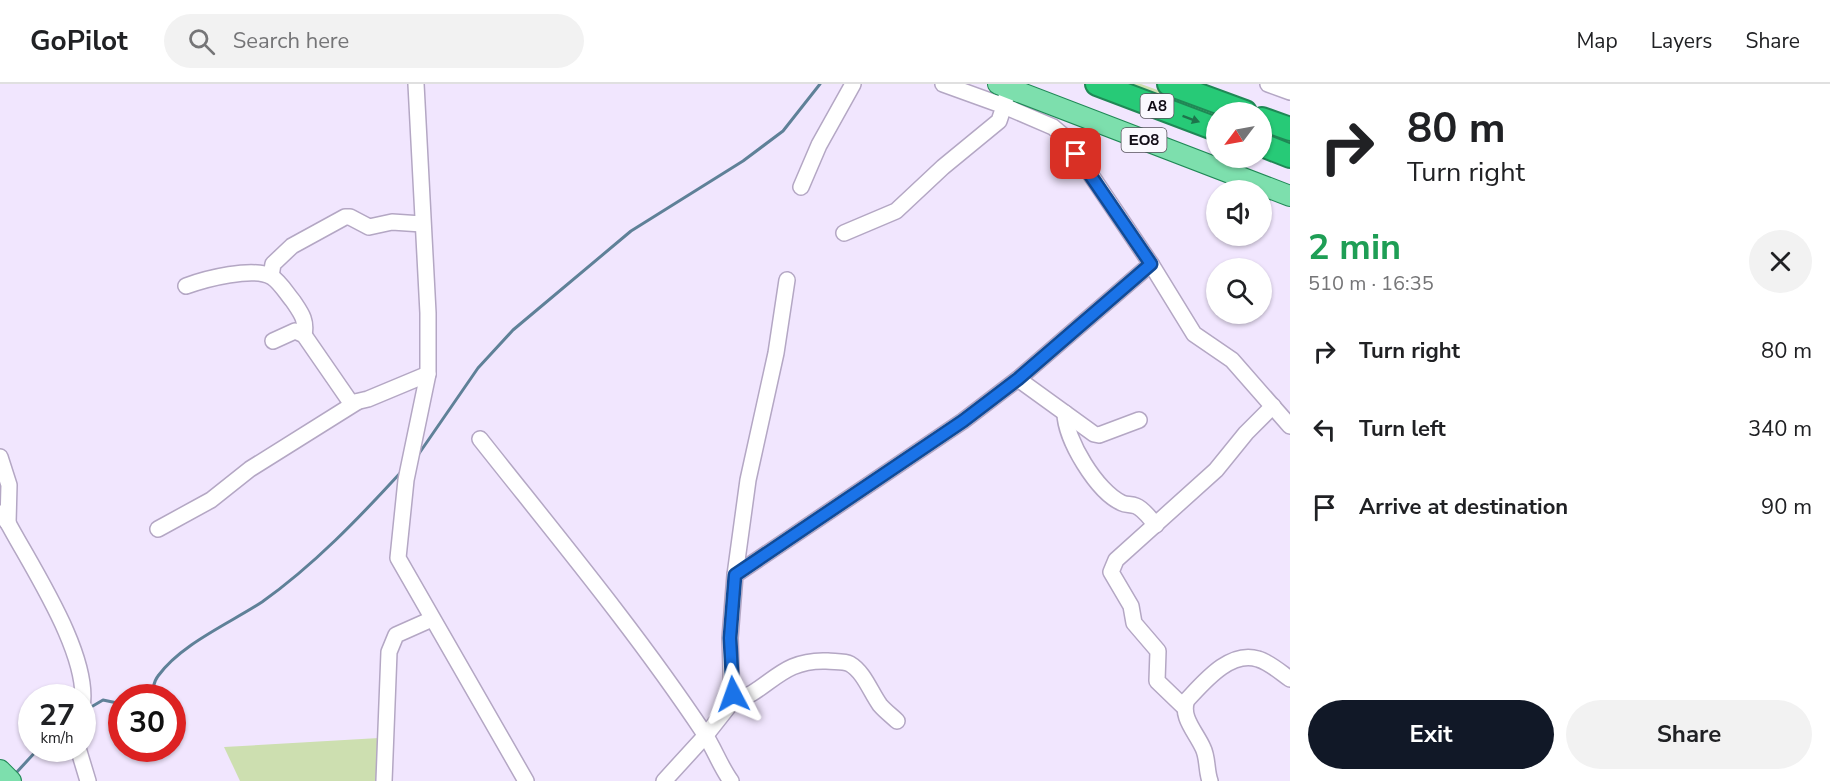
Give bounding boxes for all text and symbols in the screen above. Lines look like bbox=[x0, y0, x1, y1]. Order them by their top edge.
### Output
search box bbox=[164, 14, 584, 68]
text: GoPilot bbox=[30, 22, 128, 60]
icon: search bbox=[185, 25, 218, 58]
text: Search here bbox=[233, 26, 349, 56]
text: Map bbox=[1576, 27, 1618, 55]
text: Layers bbox=[1651, 27, 1712, 55]
text: Share bbox=[1745, 27, 1800, 55]
road number: Α8 bbox=[1140, 94, 1174, 118]
text: 80 m bbox=[1407, 100, 1506, 157]
north arrow bbox=[1206, 102, 1272, 168]
map controls bbox=[1206, 102, 1272, 324]
icon: right bbox=[1308, 108, 1386, 186]
one-way arrow bbox=[1182, 115, 1200, 124]
pin bbox=[1050, 128, 1101, 179]
road number: ΕΟ8 bbox=[1122, 128, 1166, 152]
icon: arrive bbox=[1059, 137, 1092, 170]
text: Turn right bbox=[1407, 154, 1525, 191]
button: sound bbox=[1206, 180, 1272, 246]
text: 2 min bbox=[1308, 223, 1401, 272]
button: close bbox=[1749, 230, 1812, 293]
button: search bbox=[1206, 258, 1272, 324]
text: 510 m · 16:35 bbox=[1308, 270, 1434, 297]
icon: right bbox=[1308, 335, 1341, 368]
text: Turn right bbox=[1359, 336, 1460, 366]
text: 80 m bbox=[1761, 336, 1812, 366]
icon: left bbox=[1308, 413, 1341, 446]
text: Turn left bbox=[1359, 414, 1446, 444]
text: 340 m bbox=[1748, 414, 1812, 444]
icon: arrive bbox=[1308, 491, 1341, 524]
text: Arrive at destination bbox=[1359, 492, 1568, 522]
text: 90 m bbox=[1761, 492, 1812, 522]
position arrow bbox=[701, 662, 765, 726]
speed limit sign: 30 bbox=[108, 684, 186, 762]
text: 27 bbox=[39, 695, 75, 736]
button: Exit bbox=[1308, 700, 1554, 769]
button: Share bbox=[1566, 700, 1812, 769]
text: km/h bbox=[40, 728, 74, 748]

